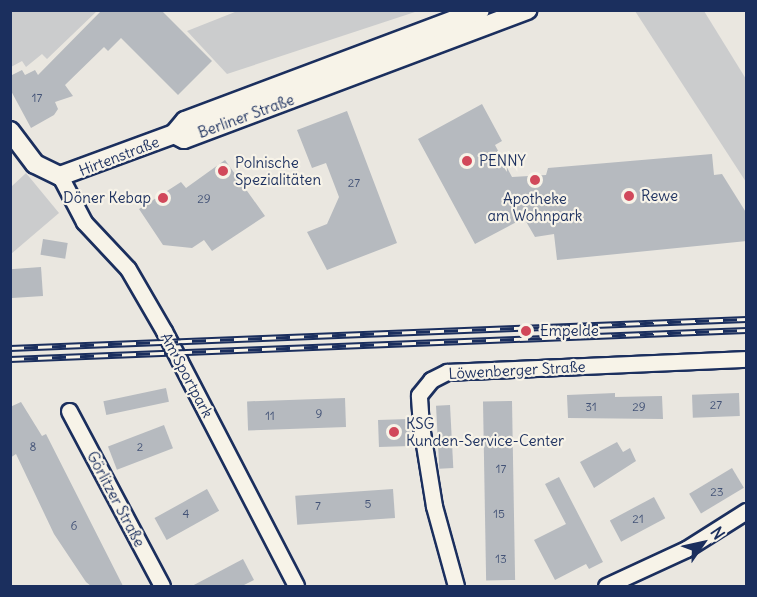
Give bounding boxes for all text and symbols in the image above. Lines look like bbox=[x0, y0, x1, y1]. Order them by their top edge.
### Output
street label: Berliner Straße bbox=[195, 90, 297, 142]
house number: 17 bbox=[32, 91, 42, 105]
street label: Hirtenstraße bbox=[76, 132, 162, 180]
place label: PENNY bbox=[479, 152, 526, 170]
place label: Polnische Spezialitäten bbox=[235, 153, 321, 188]
marker: PENNY bbox=[460, 154, 474, 168]
marker: Polnische Spezialitäten bbox=[216, 164, 230, 178]
marker: Apotheke am Wohnpark bbox=[528, 173, 542, 187]
house number: 27 bbox=[348, 176, 360, 190]
place label: Rewe bbox=[641, 187, 678, 205]
place label: Döner Kebap bbox=[63, 189, 151, 207]
place label: Apotheke am Wohnpark bbox=[487, 189, 583, 224]
marker: Rewe bbox=[622, 189, 636, 203]
marker: Döner Kebap bbox=[156, 191, 170, 205]
house number: 29 bbox=[197, 192, 211, 206]
marker: Empelde bbox=[517, 322, 535, 340]
place label: Empelde bbox=[540, 322, 599, 340]
street label: Am Sportpark bbox=[157, 329, 217, 421]
street label: Löwenberger Straße bbox=[448, 357, 586, 383]
house number: 27 bbox=[710, 398, 722, 412]
house number: 31 bbox=[585, 400, 597, 414]
house number: 29 bbox=[632, 400, 646, 414]
house number: 9 bbox=[316, 407, 322, 421]
house number: 11 bbox=[265, 409, 275, 423]
place label: KSG Kunden-Service-Center bbox=[406, 414, 564, 449]
marker: KSG Kunden-Service-Center bbox=[387, 425, 401, 439]
house number: 8 bbox=[30, 440, 36, 454]
house number: 2 bbox=[137, 440, 143, 454]
street label: Görlitzer Straße bbox=[83, 448, 149, 550]
house number: 17 bbox=[496, 462, 506, 476]
house number: 23 bbox=[710, 485, 724, 499]
house number: 5 bbox=[365, 497, 371, 511]
house number: 7 bbox=[315, 499, 321, 513]
house number: 4 bbox=[183, 507, 189, 521]
house number: 15 bbox=[493, 507, 505, 521]
house number: 21 bbox=[632, 512, 644, 526]
north arrow bbox=[673, 513, 733, 573]
house number: 6 bbox=[71, 519, 77, 533]
text: N bbox=[707, 523, 729, 543]
house number: 13 bbox=[495, 552, 507, 566]

